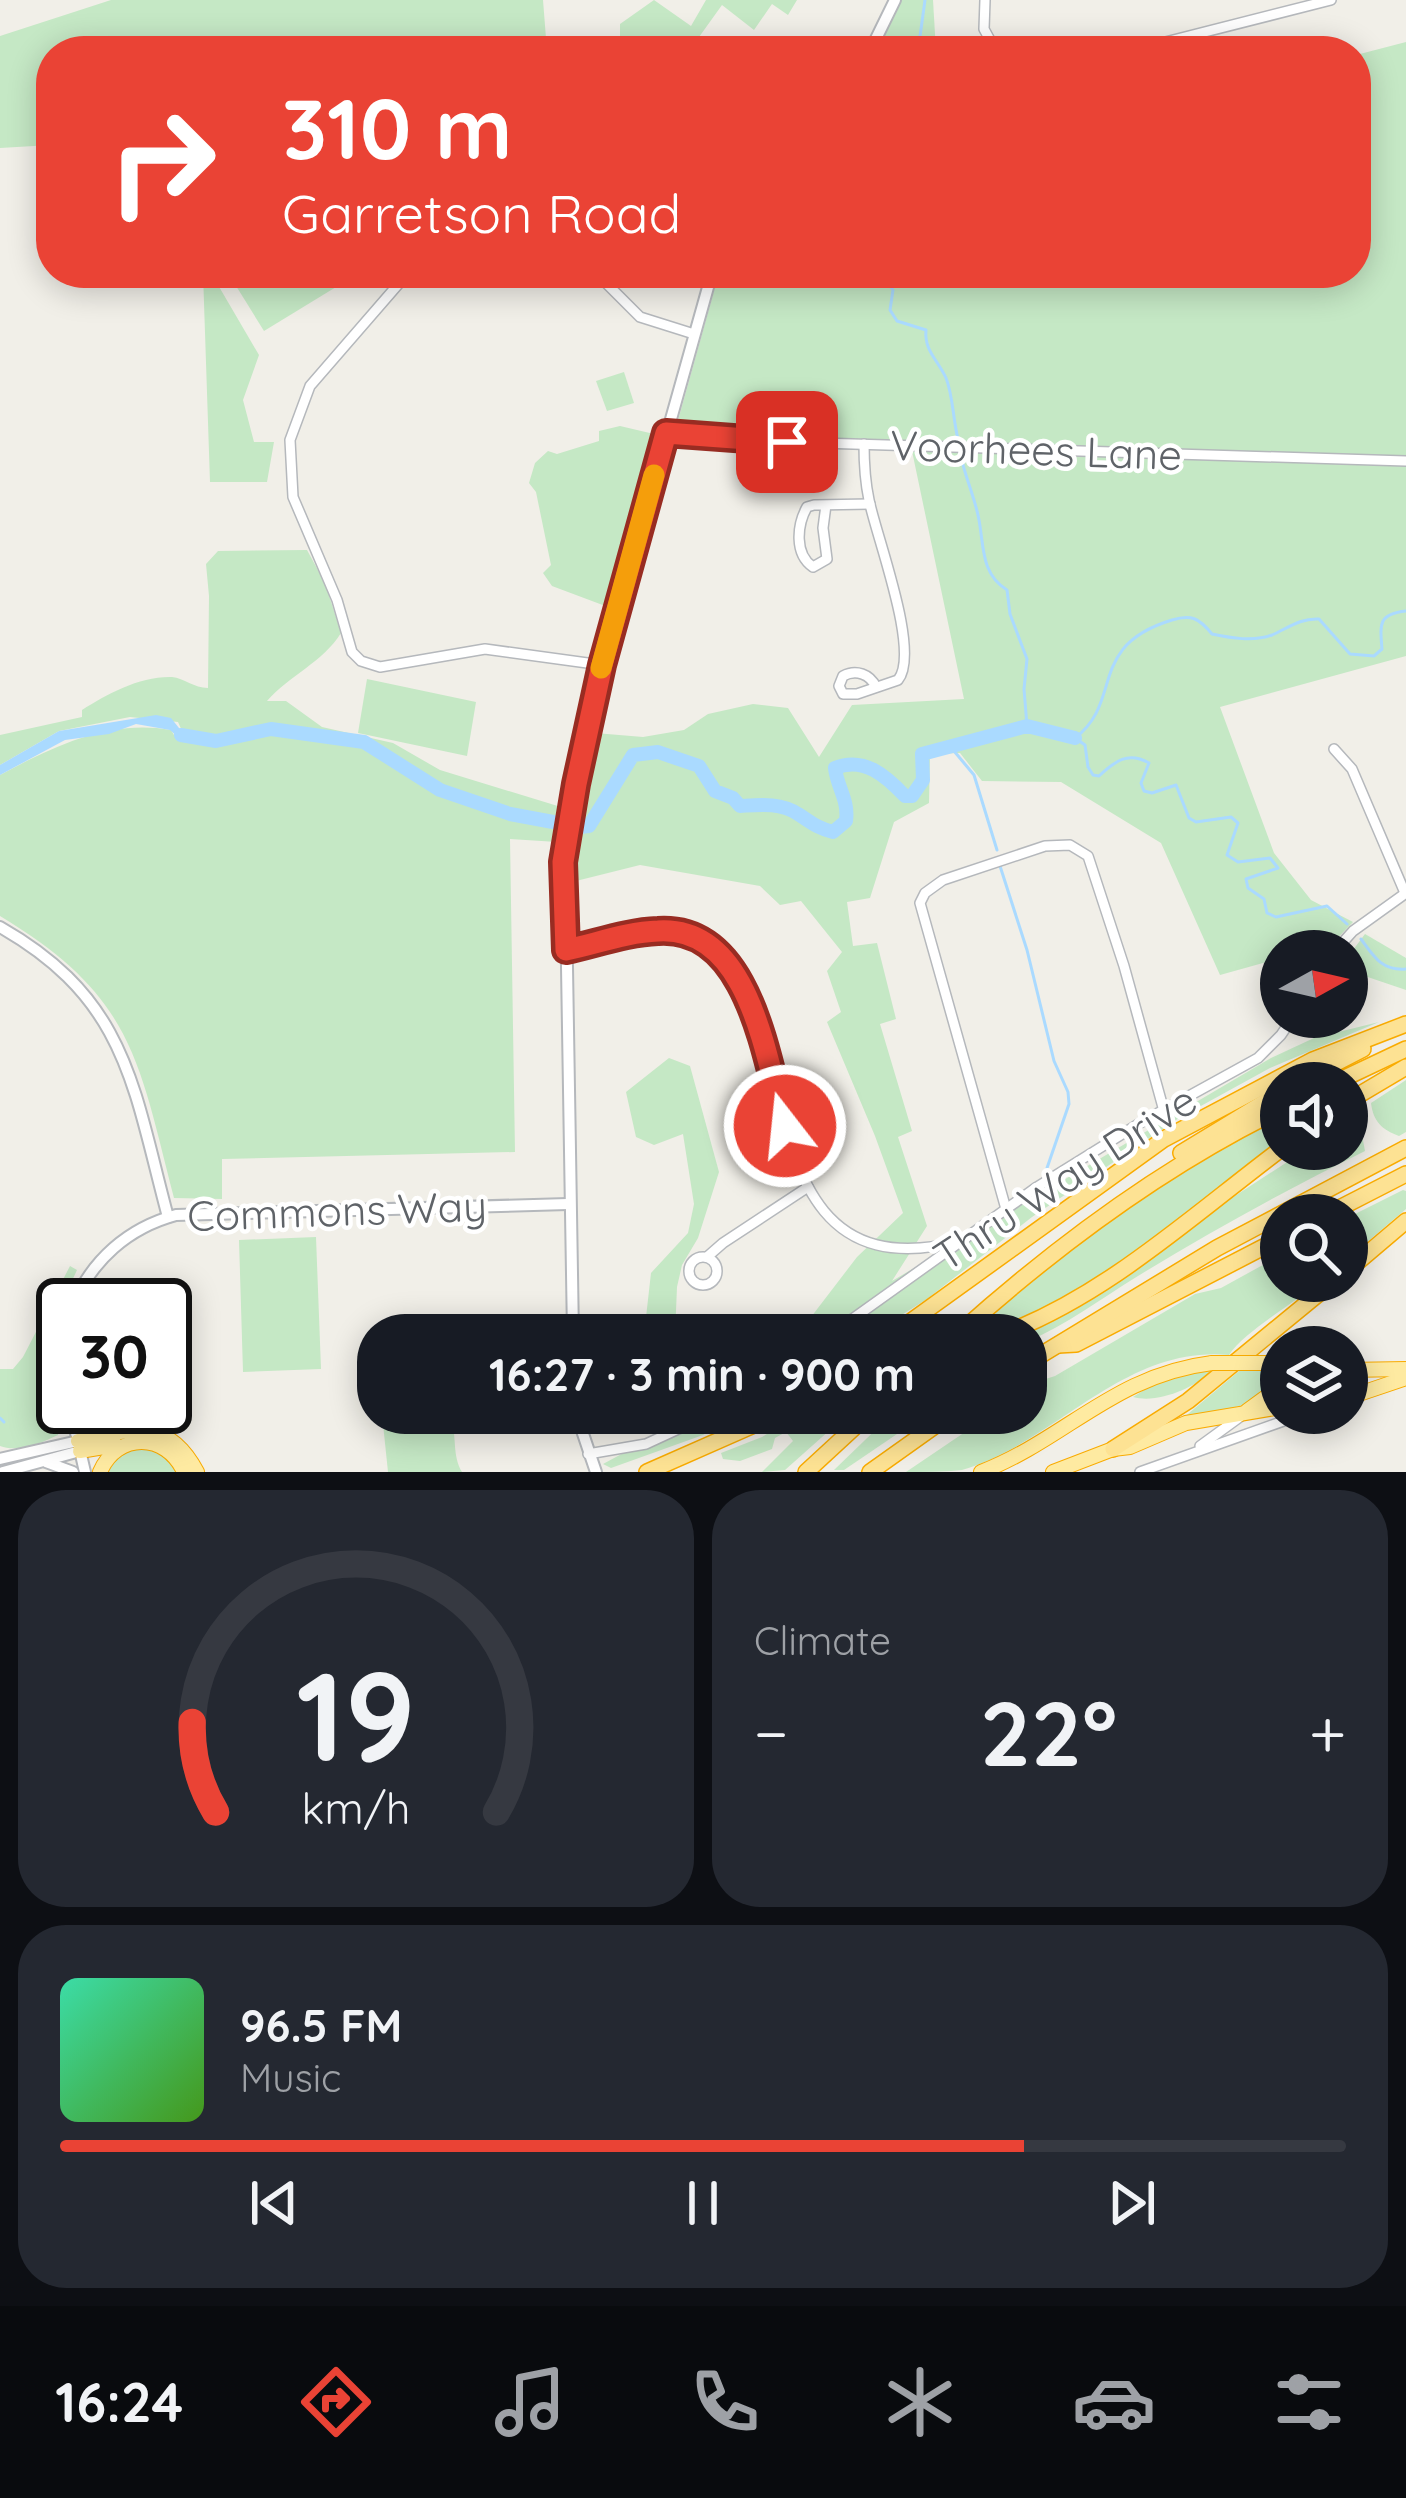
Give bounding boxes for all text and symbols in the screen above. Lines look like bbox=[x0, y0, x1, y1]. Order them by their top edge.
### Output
text: 310 m bbox=[282, 75, 512, 180]
icon: right bbox=[84, 84, 240, 240]
text: Garretson Road bbox=[282, 179, 681, 247]
pin bbox=[736, 391, 838, 493]
icon: arrive bbox=[754, 409, 820, 475]
street label: Voorhees Lane bbox=[889, 418, 1183, 481]
north arrow bbox=[1260, 930, 1368, 1038]
map controls bbox=[1260, 930, 1368, 1434]
button: sound bbox=[1260, 1062, 1368, 1170]
position arrow bbox=[722, 1063, 848, 1189]
street label: Thru Way Drive bbox=[923, 1073, 1206, 1282]
street label: Commons Way bbox=[186, 1179, 488, 1242]
button: search bbox=[1260, 1194, 1368, 1302]
speed limit sign: 30 bbox=[36, 1278, 192, 1434]
button: layers bbox=[1260, 1326, 1368, 1434]
text: 16:27 · 3 min · 900 m bbox=[489, 1346, 915, 1402]
text: Climate bbox=[754, 1616, 891, 1665]
text: 19 bbox=[296, 1636, 416, 1792]
text: 22° bbox=[980, 1676, 1117, 1789]
text: − bbox=[754, 1691, 788, 1774]
text: + bbox=[1309, 1691, 1346, 1774]
text: km/h bbox=[302, 1780, 410, 1834]
text: 96.5 FM bbox=[240, 1997, 402, 2053]
text: Music bbox=[240, 2053, 341, 2102]
icon: previous bbox=[241, 2170, 307, 2236]
icon: pause bbox=[670, 2170, 736, 2236]
icon: next bbox=[1099, 2170, 1165, 2236]
icon: directions bbox=[294, 2360, 378, 2444]
icon: music bbox=[488, 2360, 572, 2444]
icon: phone bbox=[683, 2360, 767, 2444]
icon: climate bbox=[878, 2360, 962, 2444]
icon: car bbox=[1072, 2360, 1156, 2444]
icon: filters bbox=[1267, 2360, 1351, 2444]
text: 16:24 bbox=[55, 2368, 183, 2436]

